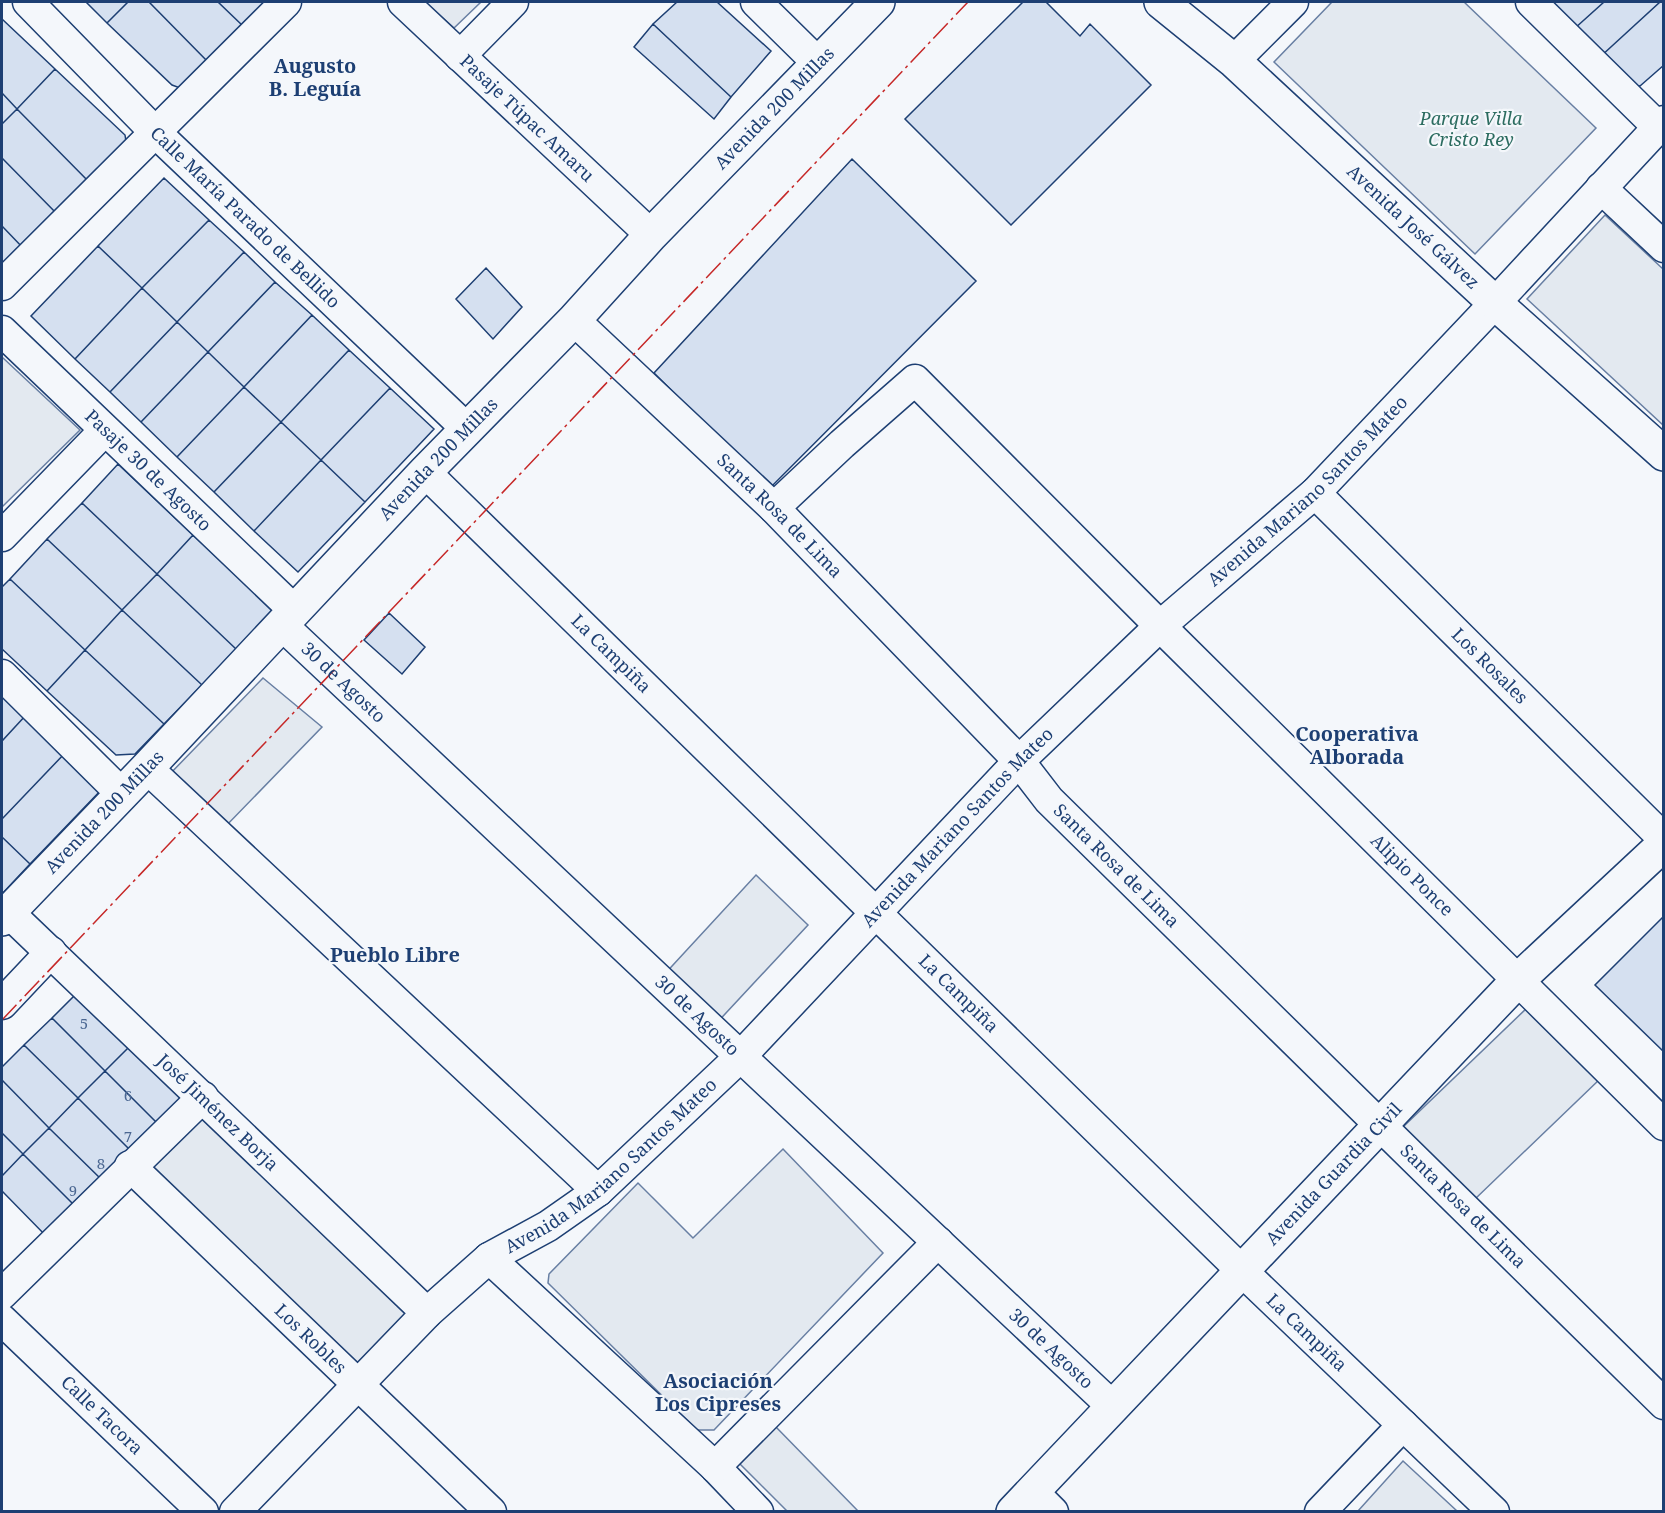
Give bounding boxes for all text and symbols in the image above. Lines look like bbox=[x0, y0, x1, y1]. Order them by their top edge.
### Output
street label: Avenida 200 Millas bbox=[709, 41, 839, 174]
street label: Pasaje Túpac Amaru bbox=[455, 49, 600, 187]
district label: Augusto B. Leguía bbox=[269, 52, 361, 102]
park label: Parque Villa Cristo Rey bbox=[1418, 106, 1523, 151]
street label: Calle María Parado de Bellido bbox=[146, 121, 346, 313]
street label: Avenida José Gálvez bbox=[1342, 159, 1485, 294]
street label: Avenida Mariano Santos Mateo bbox=[1202, 390, 1412, 591]
street label: Avenida 200 Millas bbox=[373, 392, 503, 525]
street label: Pasaje 30 de Agosto bbox=[80, 404, 217, 536]
street label: Santa Rosa de Lima bbox=[712, 448, 848, 583]
street label: La Campiña bbox=[566, 609, 657, 698]
street label: Los Rosales bbox=[1447, 622, 1534, 709]
street label: 30 de Agosto bbox=[296, 636, 391, 727]
district label: Cooperativa Alborada bbox=[1295, 720, 1419, 770]
street label: Avenida Mariano Santos Mateo bbox=[856, 722, 1058, 932]
street label: Avenida 200 Millas bbox=[39, 745, 168, 878]
street label: Santa Rosa de Lima bbox=[1049, 798, 1185, 932]
street label: Alipio Ponce bbox=[1366, 828, 1459, 921]
district label: Pueblo Libre bbox=[330, 941, 460, 968]
street label: La Campiña bbox=[914, 948, 1004, 1037]
street label: 30 de Agosto bbox=[650, 969, 745, 1060]
house number: 5 bbox=[80, 1013, 88, 1033]
street label: José Jiménez Borja bbox=[152, 1047, 284, 1176]
street label: Avenida Mariano Santos Mateo bbox=[500, 1072, 721, 1258]
house number: 6 bbox=[124, 1085, 132, 1105]
street label: Avenida Guardia Civil bbox=[1260, 1097, 1407, 1250]
house number: 7 bbox=[124, 1126, 132, 1146]
street label: Santa Rosa de Lima bbox=[1395, 1139, 1532, 1273]
house number: 8 bbox=[97, 1153, 105, 1173]
house number: 9 bbox=[69, 1180, 77, 1200]
street label: La Campiña bbox=[1262, 1288, 1353, 1376]
street label: Los Robles bbox=[270, 1298, 352, 1378]
street label: 30 de Agosto bbox=[1004, 1302, 1099, 1394]
district label: Asociación Los Cipreses bbox=[655, 1367, 781, 1417]
street label: Calle Tacora bbox=[56, 1370, 149, 1459]

